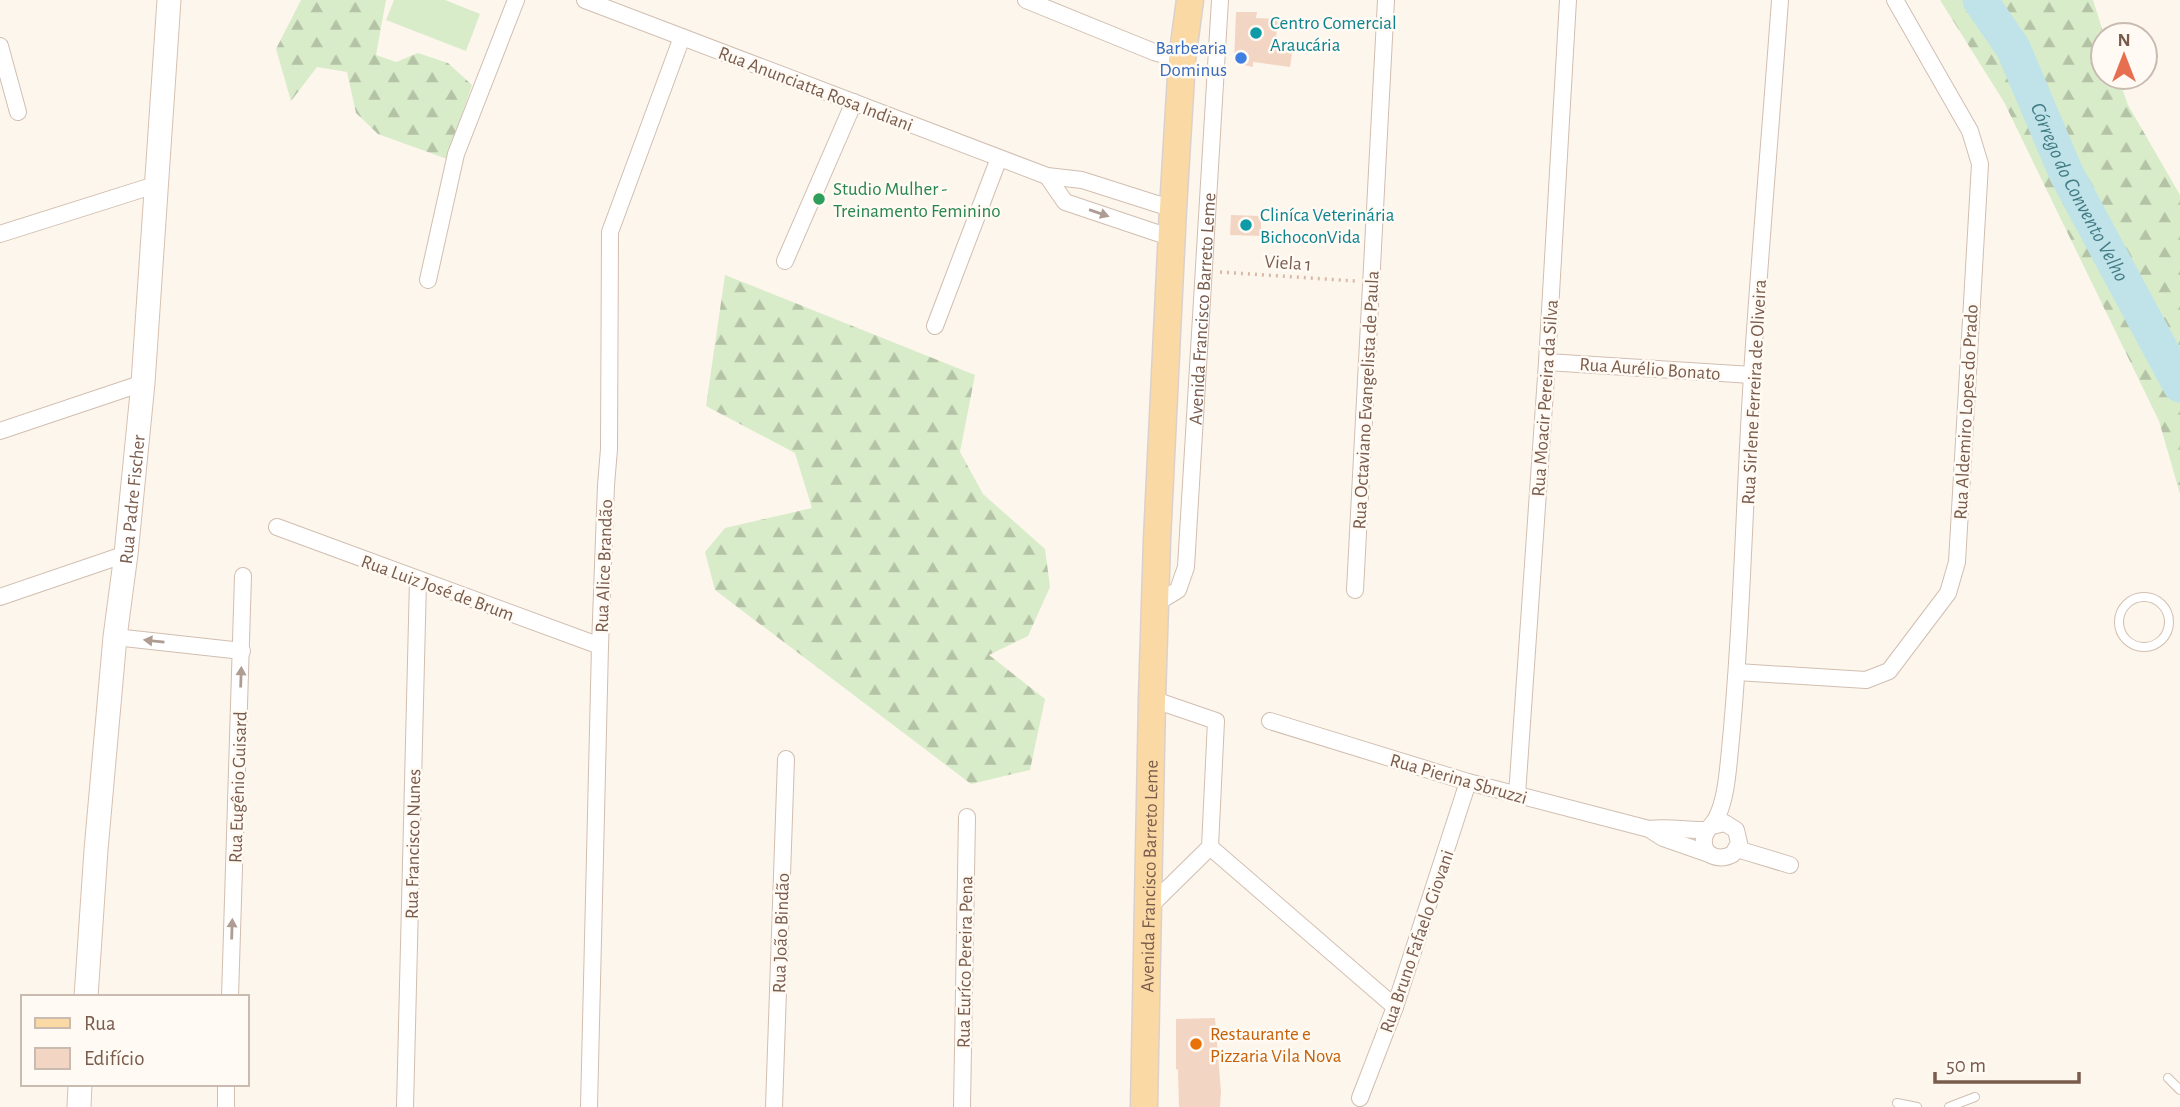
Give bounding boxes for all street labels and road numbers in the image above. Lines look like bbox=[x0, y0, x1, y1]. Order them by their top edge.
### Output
street label: Rua Anunciatta Rosa Indiani bbox=[716, 43, 915, 135]
street label: Avenida Francisco Barreto Leme bbox=[1187, 192, 1219, 425]
street label: Viela 1 bbox=[1264, 252, 1312, 275]
street label: Rua Octaviano Evangelista de Paula bbox=[1350, 270, 1383, 530]
street label: Rua Sirlene Ferreira de Oliveira bbox=[1739, 279, 1770, 505]
street label: Rua Moacir Pereira da Silva bbox=[1529, 299, 1562, 497]
street label: Rua Aldemiro Lopes do Prado bbox=[1951, 304, 1982, 520]
street label: Rua Aurélio Bonato bbox=[1579, 355, 1721, 384]
street label: Rua Padre Fischer bbox=[117, 434, 149, 565]
street label: Rua Alice Brandão bbox=[593, 499, 616, 633]
street label: Rua Luiz José de Brum bbox=[358, 552, 517, 625]
street label: Rua Eugênio Guisard bbox=[226, 711, 251, 863]
street label: Rua Pierina Sbruzzi bbox=[1388, 751, 1529, 808]
street label: Avenida Francisco Barreto Leme bbox=[1138, 760, 1162, 993]
street label: Rua Francisco Nunes bbox=[403, 769, 424, 919]
street label: Rua Bruno Fafaelo Giovani bbox=[1377, 848, 1458, 1035]
street label: Rua João Bindão bbox=[770, 873, 793, 994]
street label: Rua Euríco Pereira Pena bbox=[954, 876, 977, 1048]

